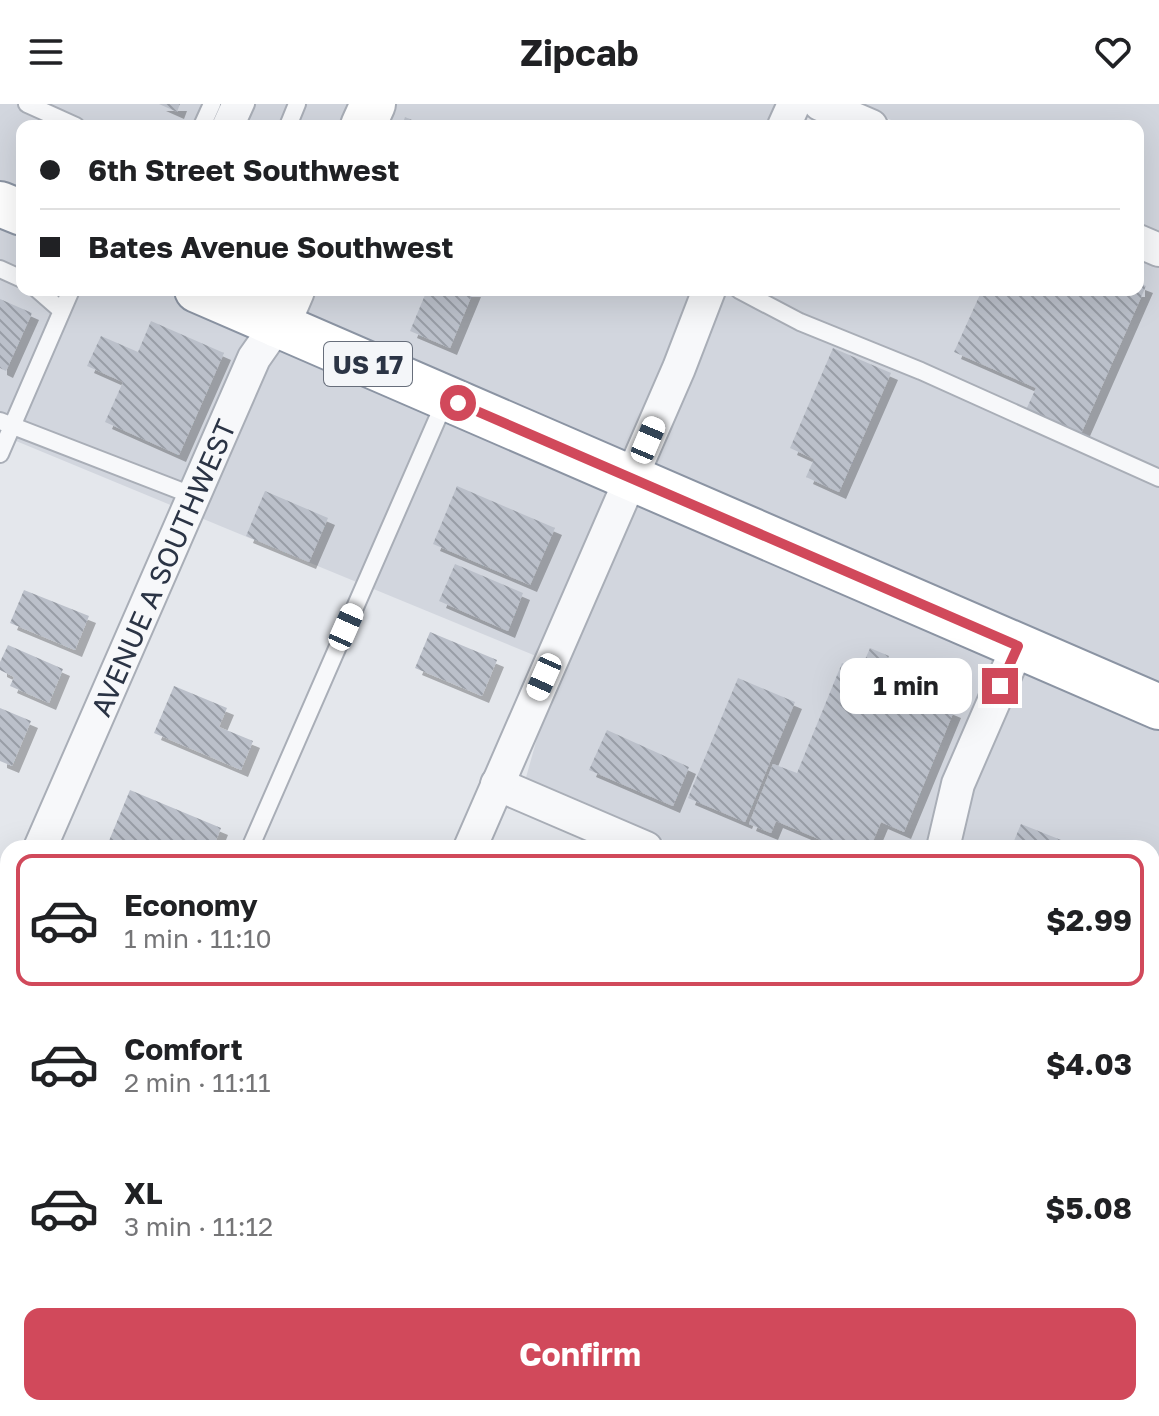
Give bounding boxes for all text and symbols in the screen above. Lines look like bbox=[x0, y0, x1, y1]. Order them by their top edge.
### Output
icon: menu bbox=[24, 30, 68, 74]
icon: heart bbox=[1091, 30, 1135, 74]
text: Zipcab bbox=[520, 31, 639, 74]
text: 6th Street Southwest bbox=[88, 152, 399, 188]
text: Bates Avenue Southwest bbox=[88, 229, 453, 265]
road number: US 17 bbox=[324, 342, 412, 386]
route start bbox=[440, 385, 476, 421]
car bbox=[628, 413, 668, 467]
street label: AVENUE A SOUTHWEST bbox=[83, 414, 242, 721]
car bbox=[325, 600, 367, 654]
car bbox=[523, 650, 565, 704]
callout: 1 min bbox=[840, 658, 972, 714]
route end bbox=[982, 668, 1018, 704]
text: 1 min bbox=[873, 670, 939, 701]
icon: car bbox=[28, 884, 100, 956]
text: Economy bbox=[124, 887, 258, 923]
text: $2.99 bbox=[1046, 902, 1132, 938]
text: 1 min · 11:10 bbox=[124, 923, 272, 954]
icon: car bbox=[28, 1028, 100, 1100]
text: Comfort bbox=[124, 1031, 243, 1067]
text: $4.03 bbox=[1046, 1046, 1132, 1082]
text: 2 min · 11:11 bbox=[124, 1067, 271, 1098]
icon: car bbox=[28, 1172, 100, 1244]
text: XL bbox=[124, 1175, 163, 1211]
text: $5.08 bbox=[1045, 1190, 1132, 1226]
text: 3 min · 11:12 bbox=[124, 1211, 273, 1242]
button: Confirm bbox=[24, 1308, 1136, 1400]

